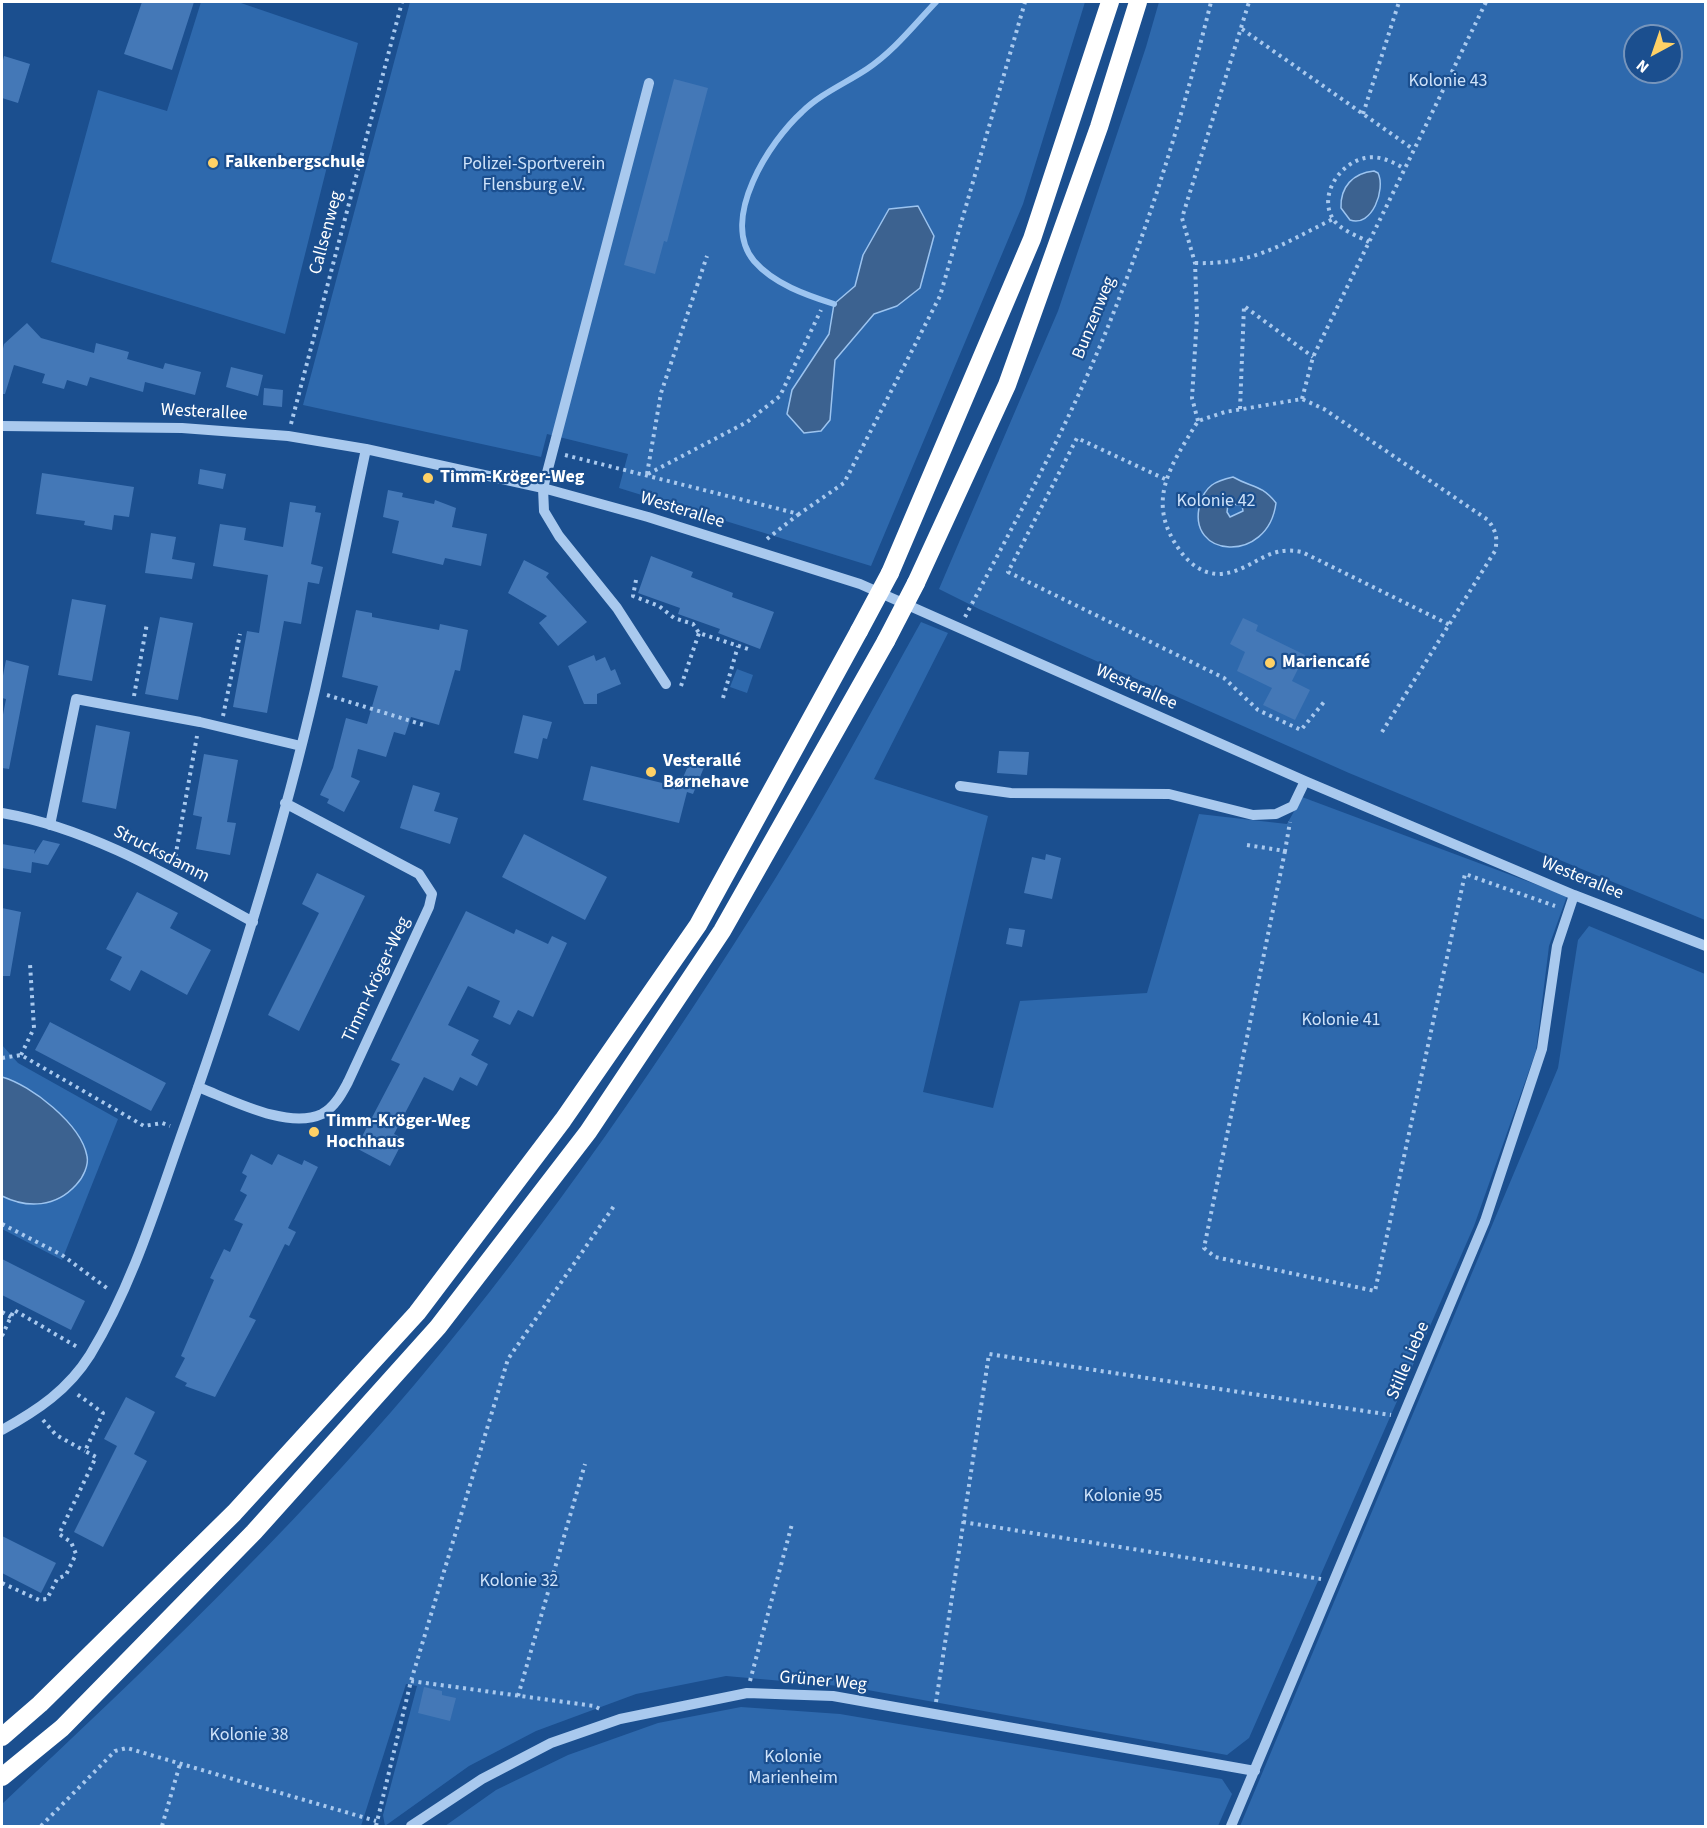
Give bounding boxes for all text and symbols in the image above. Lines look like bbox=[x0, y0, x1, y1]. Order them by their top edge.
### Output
north arrow bbox=[1623, 24, 1683, 84]
text: N bbox=[1632, 54, 1654, 78]
park label: Kolonie 43 bbox=[1408, 71, 1488, 93]
place label: Falkenbergschule bbox=[225, 152, 365, 174]
park label: Polizei-Sportverein Flensburg e.V. bbox=[463, 154, 605, 196]
marker: Falkenbergschule bbox=[206, 156, 220, 170]
street label: Callsenweg bbox=[305, 189, 349, 277]
street label: Bunzenweg bbox=[1069, 274, 1121, 362]
street label: Westerallee bbox=[160, 400, 248, 426]
place label: Timm-Kröger-Weg bbox=[440, 467, 584, 489]
marker: Timm-Kröger-Weg bbox=[421, 471, 435, 485]
street label: Westerallee bbox=[637, 488, 727, 534]
park label: Kolonie 42 bbox=[1176, 491, 1256, 513]
place label: Mariencafé bbox=[1282, 652, 1370, 674]
marker: Mariencafé bbox=[1263, 656, 1277, 670]
street label: Westerallee bbox=[1092, 660, 1180, 716]
place label: Vesterallé Børnehave bbox=[663, 751, 749, 794]
marker: Vesterallé Børnehave bbox=[644, 765, 658, 779]
street label: Strucksdamm bbox=[109, 822, 213, 888]
street label: Westerallee bbox=[1538, 853, 1626, 905]
street label: Timm-Kröger-Weg bbox=[338, 913, 416, 1047]
park label: Kolonie 41 bbox=[1301, 1010, 1381, 1032]
place label: Timm-Kröger-Weg Hochhaus bbox=[326, 1111, 470, 1154]
marker: Timm-Kröger-Weg Hochhaus bbox=[307, 1125, 321, 1139]
street label: Stille Liebe bbox=[1383, 1319, 1435, 1403]
park label: Kolonie 95 bbox=[1083, 1486, 1163, 1508]
park label: Kolonie 32 bbox=[479, 1571, 559, 1593]
street label: Grüner Weg bbox=[778, 1667, 868, 1697]
park label: Kolonie 38 bbox=[209, 1725, 289, 1747]
park label: Kolonie Marienheim bbox=[748, 1747, 838, 1790]

